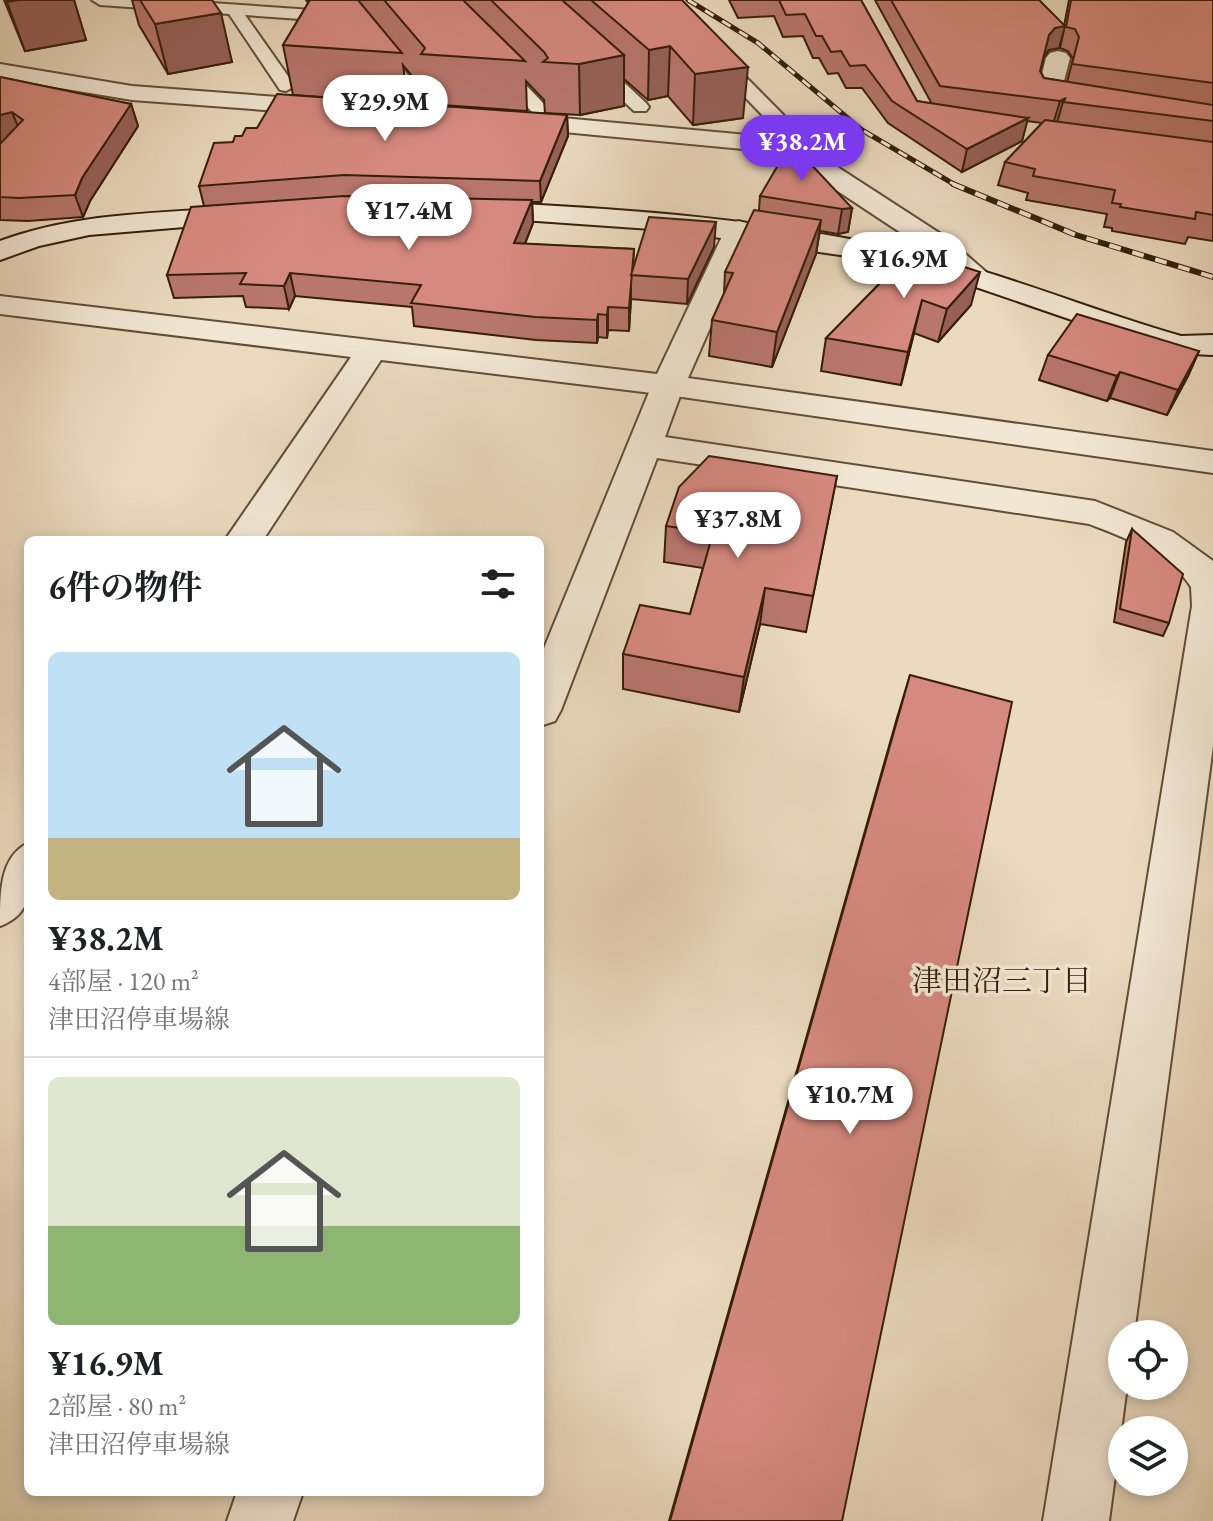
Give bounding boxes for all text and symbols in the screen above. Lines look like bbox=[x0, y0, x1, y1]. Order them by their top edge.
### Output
pin: ¥29.9M bbox=[320, 75, 450, 143]
text: ¥29.9M bbox=[341, 84, 429, 118]
pin: ¥38.2M bbox=[737, 115, 867, 183]
text: ¥38.2M bbox=[758, 124, 846, 158]
pin: ¥17.4M bbox=[344, 184, 474, 252]
text: ¥17.4M bbox=[365, 193, 453, 227]
pin: ¥16.9M bbox=[839, 232, 969, 300]
text: ¥16.9M bbox=[860, 241, 948, 275]
pin: ¥37.8M bbox=[673, 492, 803, 560]
text: ¥37.8M bbox=[694, 501, 782, 535]
icon: filters bbox=[476, 562, 520, 606]
text: 6件の物件 bbox=[48, 565, 202, 609]
icon: home bbox=[212, 704, 356, 848]
text: ¥38.2M bbox=[48, 916, 164, 960]
district label: 津田沼三丁目 bbox=[912, 961, 1092, 1000]
text: 4部屋 · 120 m² bbox=[48, 964, 199, 998]
text: 津田沼停車場線 bbox=[48, 1002, 230, 1036]
pin: ¥10.7M bbox=[785, 1068, 915, 1136]
text: ¥10.7M bbox=[806, 1077, 894, 1111]
icon: home bbox=[212, 1129, 356, 1273]
map controls bbox=[1108, 1320, 1188, 1496]
button: locate bbox=[1108, 1320, 1188, 1400]
text: ¥16.9M bbox=[48, 1341, 164, 1385]
text: 2部屋 · 80 m² bbox=[48, 1389, 186, 1423]
button: layers bbox=[1108, 1416, 1188, 1496]
text: 津田沼停車場線 bbox=[48, 1427, 230, 1461]

